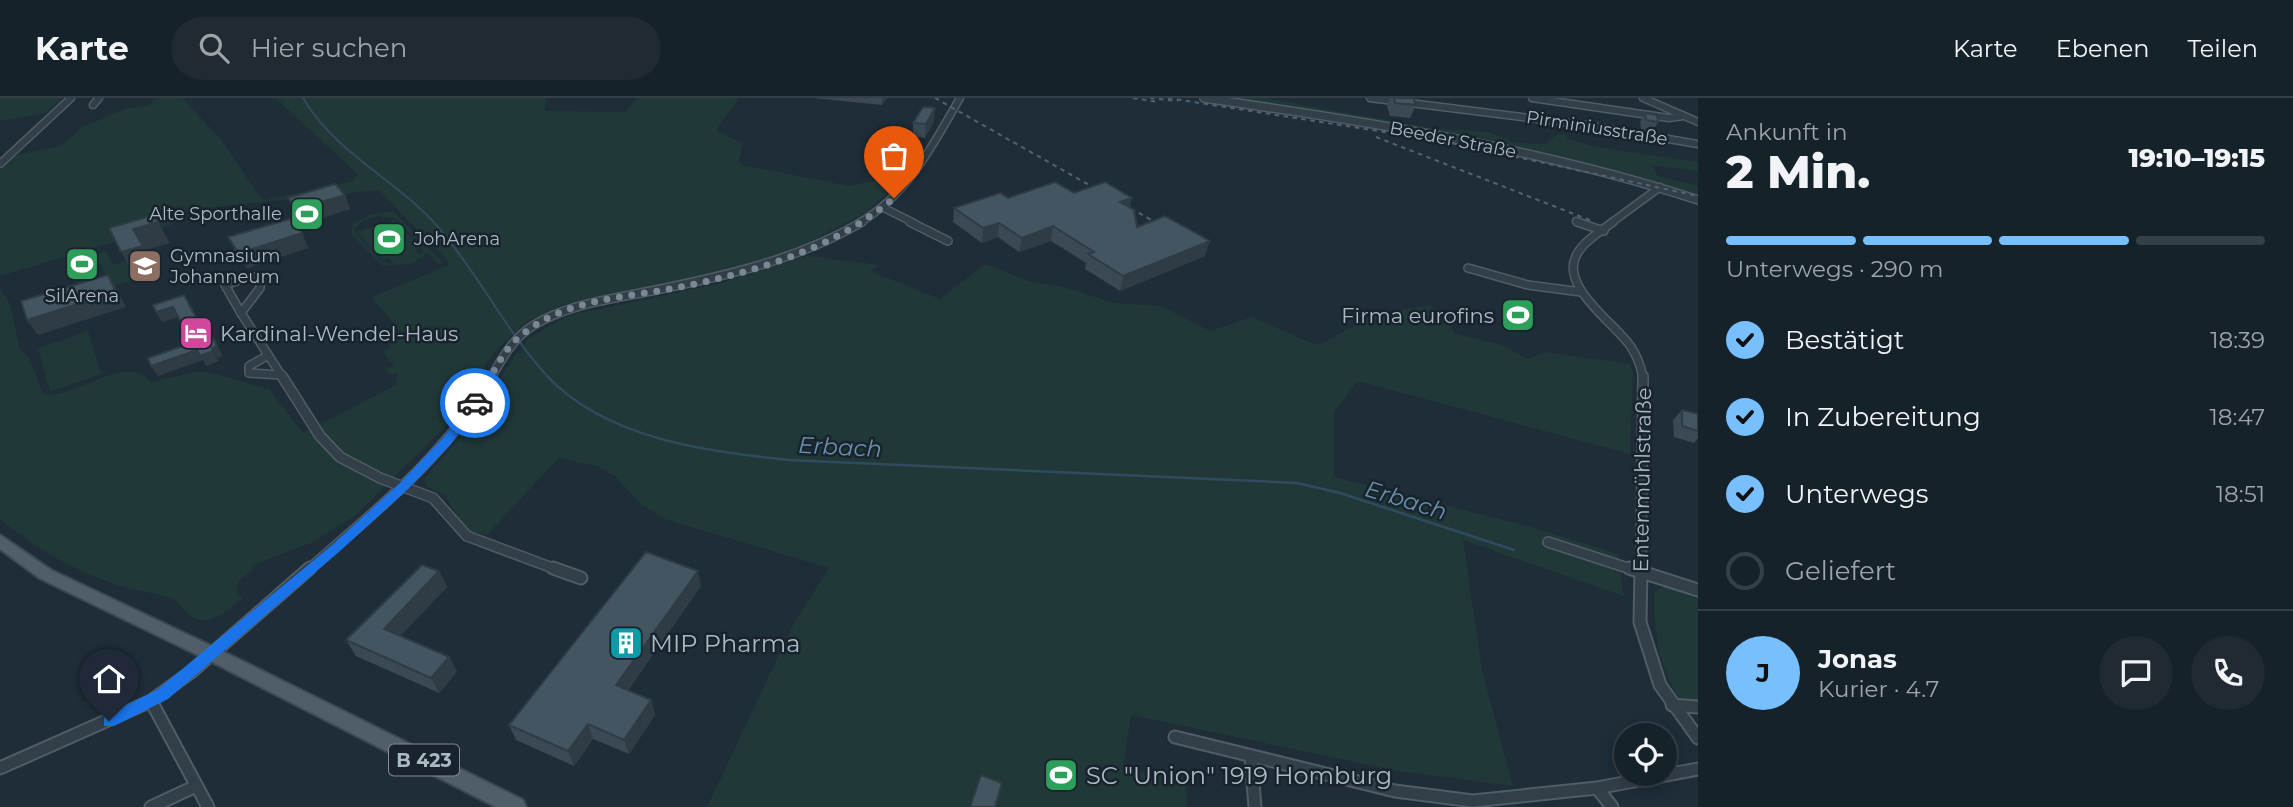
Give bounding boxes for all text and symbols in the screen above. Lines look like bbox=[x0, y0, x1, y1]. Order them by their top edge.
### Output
search box bbox=[171, 17, 661, 80]
text: Karte bbox=[35, 28, 129, 68]
icon: search bbox=[195, 29, 233, 67]
text: Hier suchen bbox=[251, 32, 407, 64]
text: Karte bbox=[1953, 34, 2018, 63]
text: Ebenen bbox=[2056, 34, 2149, 63]
text: Teilen bbox=[2187, 34, 2258, 63]
street label: Pirminiusstraße bbox=[1525, 106, 1669, 150]
street label: Beeder Straße bbox=[1388, 117, 1518, 163]
text: Ankunft in bbox=[1726, 118, 1847, 146]
pin bbox=[864, 126, 924, 198]
icon: bag bbox=[875, 137, 913, 175]
text: 19:10–19:15 bbox=[2128, 142, 2265, 174]
text: 2 Min. bbox=[1726, 143, 1870, 200]
sports icon: Alte Sporthalle bbox=[288, 195, 326, 233]
place label: Alte Sporthalle bbox=[149, 203, 282, 225]
sports icon: JohArena bbox=[370, 220, 408, 258]
place label: JohArena bbox=[413, 228, 500, 250]
sports icon: SilArena bbox=[63, 245, 101, 283]
place label: Gymnasium Johanneum bbox=[169, 245, 280, 288]
school or university icon: Gymnasium Johanneum bbox=[126, 247, 164, 285]
text: Unterwegs · 290 m bbox=[1726, 255, 1943, 283]
place label: SilArena bbox=[45, 285, 119, 307]
sports icon: Firma eurofins bbox=[1499, 296, 1537, 334]
place label: Firma eurofins bbox=[1341, 303, 1494, 328]
hotel icon: Kardinal-Wendel-Haus bbox=[177, 314, 215, 352]
place label: Kardinal-Wendel-Haus bbox=[220, 321, 458, 346]
icon: check bbox=[1726, 321, 1764, 359]
text: Bestätigt bbox=[1785, 324, 1904, 356]
text: 18:39 bbox=[2210, 326, 2265, 354]
courier bbox=[440, 368, 510, 438]
icon: car bbox=[456, 384, 494, 422]
street label: Entenmühlstraße bbox=[1628, 387, 1656, 573]
icon: check bbox=[1726, 398, 1764, 436]
text: In Zubereitung bbox=[1785, 401, 1981, 433]
text: 18:47 bbox=[2210, 403, 2265, 431]
water label: Erbach bbox=[797, 431, 883, 463]
water label: Erbach bbox=[1362, 474, 1450, 526]
icon: check bbox=[1726, 475, 1764, 513]
text: Unterwegs bbox=[1785, 478, 1928, 510]
text: 18:51 bbox=[2216, 480, 2265, 508]
text: Geliefert bbox=[1785, 555, 1896, 587]
building icon: MIP Pharma bbox=[607, 624, 645, 662]
place label: MIP Pharma bbox=[650, 629, 800, 658]
button: chat bbox=[2099, 636, 2173, 710]
button: phone bbox=[2191, 636, 2265, 710]
text: Jonas bbox=[1818, 643, 1897, 675]
pin bbox=[79, 649, 139, 721]
text: J bbox=[1756, 657, 1770, 689]
icon: home bbox=[90, 660, 128, 698]
text: Kurier · 4.7 bbox=[1818, 675, 1939, 703]
map controls bbox=[1614, 723, 1677, 786]
button: locate bbox=[1614, 723, 1677, 786]
road number: B 423 bbox=[389, 744, 459, 776]
sports icon: SC "Union" 1919 Homburg bbox=[1042, 756, 1080, 794]
place label: SC "Union" 1919 Homburg bbox=[1086, 761, 1392, 790]

